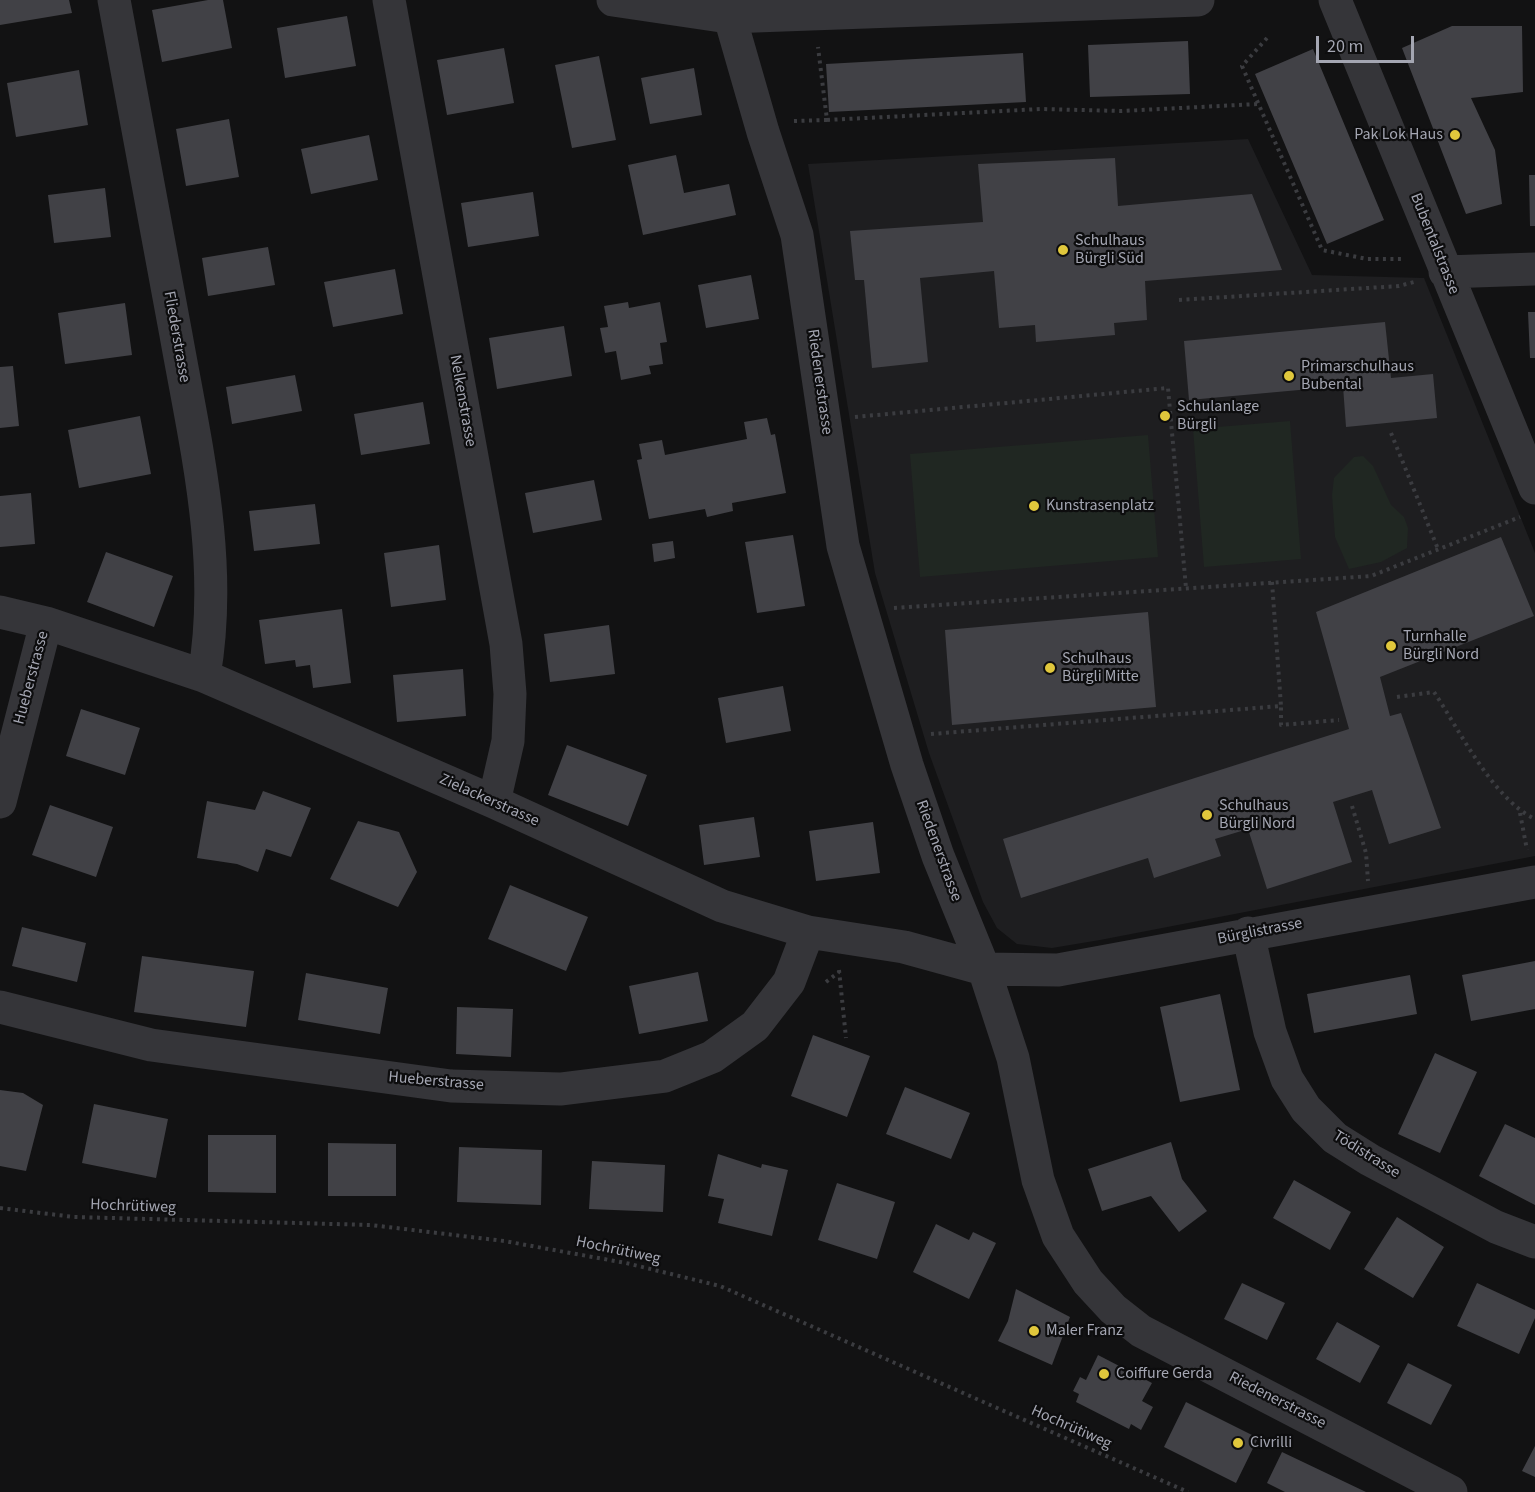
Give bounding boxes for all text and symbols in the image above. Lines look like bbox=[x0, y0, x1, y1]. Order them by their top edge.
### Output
scale bar bbox=[1319, 24, 1416, 62]
text: 20 m bbox=[1327, 34, 1363, 59]
place label: Pak Lok Haus bbox=[1354, 125, 1443, 145]
marker: Pak Lok Haus bbox=[1448, 128, 1462, 142]
street label: Bubentalstrasse bbox=[1405, 191, 1463, 297]
place label: Schulhaus Bürgli Süd bbox=[1075, 231, 1145, 269]
marker: Schulhaus Bürgli Süd bbox=[1056, 243, 1070, 257]
street label: Fliederstrasse bbox=[159, 290, 193, 384]
street label: Riedenerstrasse bbox=[802, 328, 836, 436]
street label: Nelkenstrasse bbox=[444, 354, 480, 448]
place label: Primarschulhaus Bubental bbox=[1301, 357, 1414, 395]
marker: Primarschulhaus Bubental bbox=[1282, 369, 1296, 383]
place label: Schulanlage Bürgli bbox=[1177, 397, 1259, 435]
marker: Schulanlage Bürgli bbox=[1158, 409, 1172, 423]
place label: Kunstrasenplatz bbox=[1046, 496, 1154, 516]
marker: Kunstrasenplatz bbox=[1027, 499, 1041, 513]
place label: Turnhalle Bürgli Nord bbox=[1403, 627, 1479, 665]
street label: Hueberstrasse bbox=[10, 629, 54, 727]
marker: Turnhalle Bürgli Nord bbox=[1384, 639, 1398, 653]
place label: Schulhaus Bürgli Mitte bbox=[1062, 649, 1139, 687]
marker: Schulhaus Bürgli Mitte bbox=[1043, 661, 1057, 675]
street label: Zielackerstrasse bbox=[436, 770, 542, 832]
place label: Schulhaus Bürgli Nord bbox=[1219, 796, 1295, 834]
street label: Riedenerstrasse bbox=[911, 798, 965, 904]
marker: Schulhaus Bürgli Nord bbox=[1200, 808, 1214, 822]
street label: Bürglistrasse bbox=[1216, 914, 1304, 950]
street label: Hueberstrasse bbox=[387, 1068, 485, 1096]
street label: Tödistrasse bbox=[1329, 1127, 1403, 1183]
street label: Hochrütiweg bbox=[90, 1196, 176, 1218]
street label: Hochrütiweg bbox=[574, 1233, 662, 1269]
place label: Maler Franz bbox=[1046, 1321, 1123, 1341]
marker: Maler Franz bbox=[1027, 1324, 1041, 1338]
place label: Coiffure Gerda bbox=[1116, 1364, 1212, 1384]
marker: Coiffure Gerda bbox=[1097, 1367, 1111, 1381]
street label: Riedenerstrasse bbox=[1225, 1368, 1329, 1434]
street label: Hochrütiweg bbox=[1028, 1402, 1114, 1454]
place label: Civrilli bbox=[1250, 1433, 1292, 1453]
marker: Civrilli bbox=[1231, 1436, 1245, 1450]

